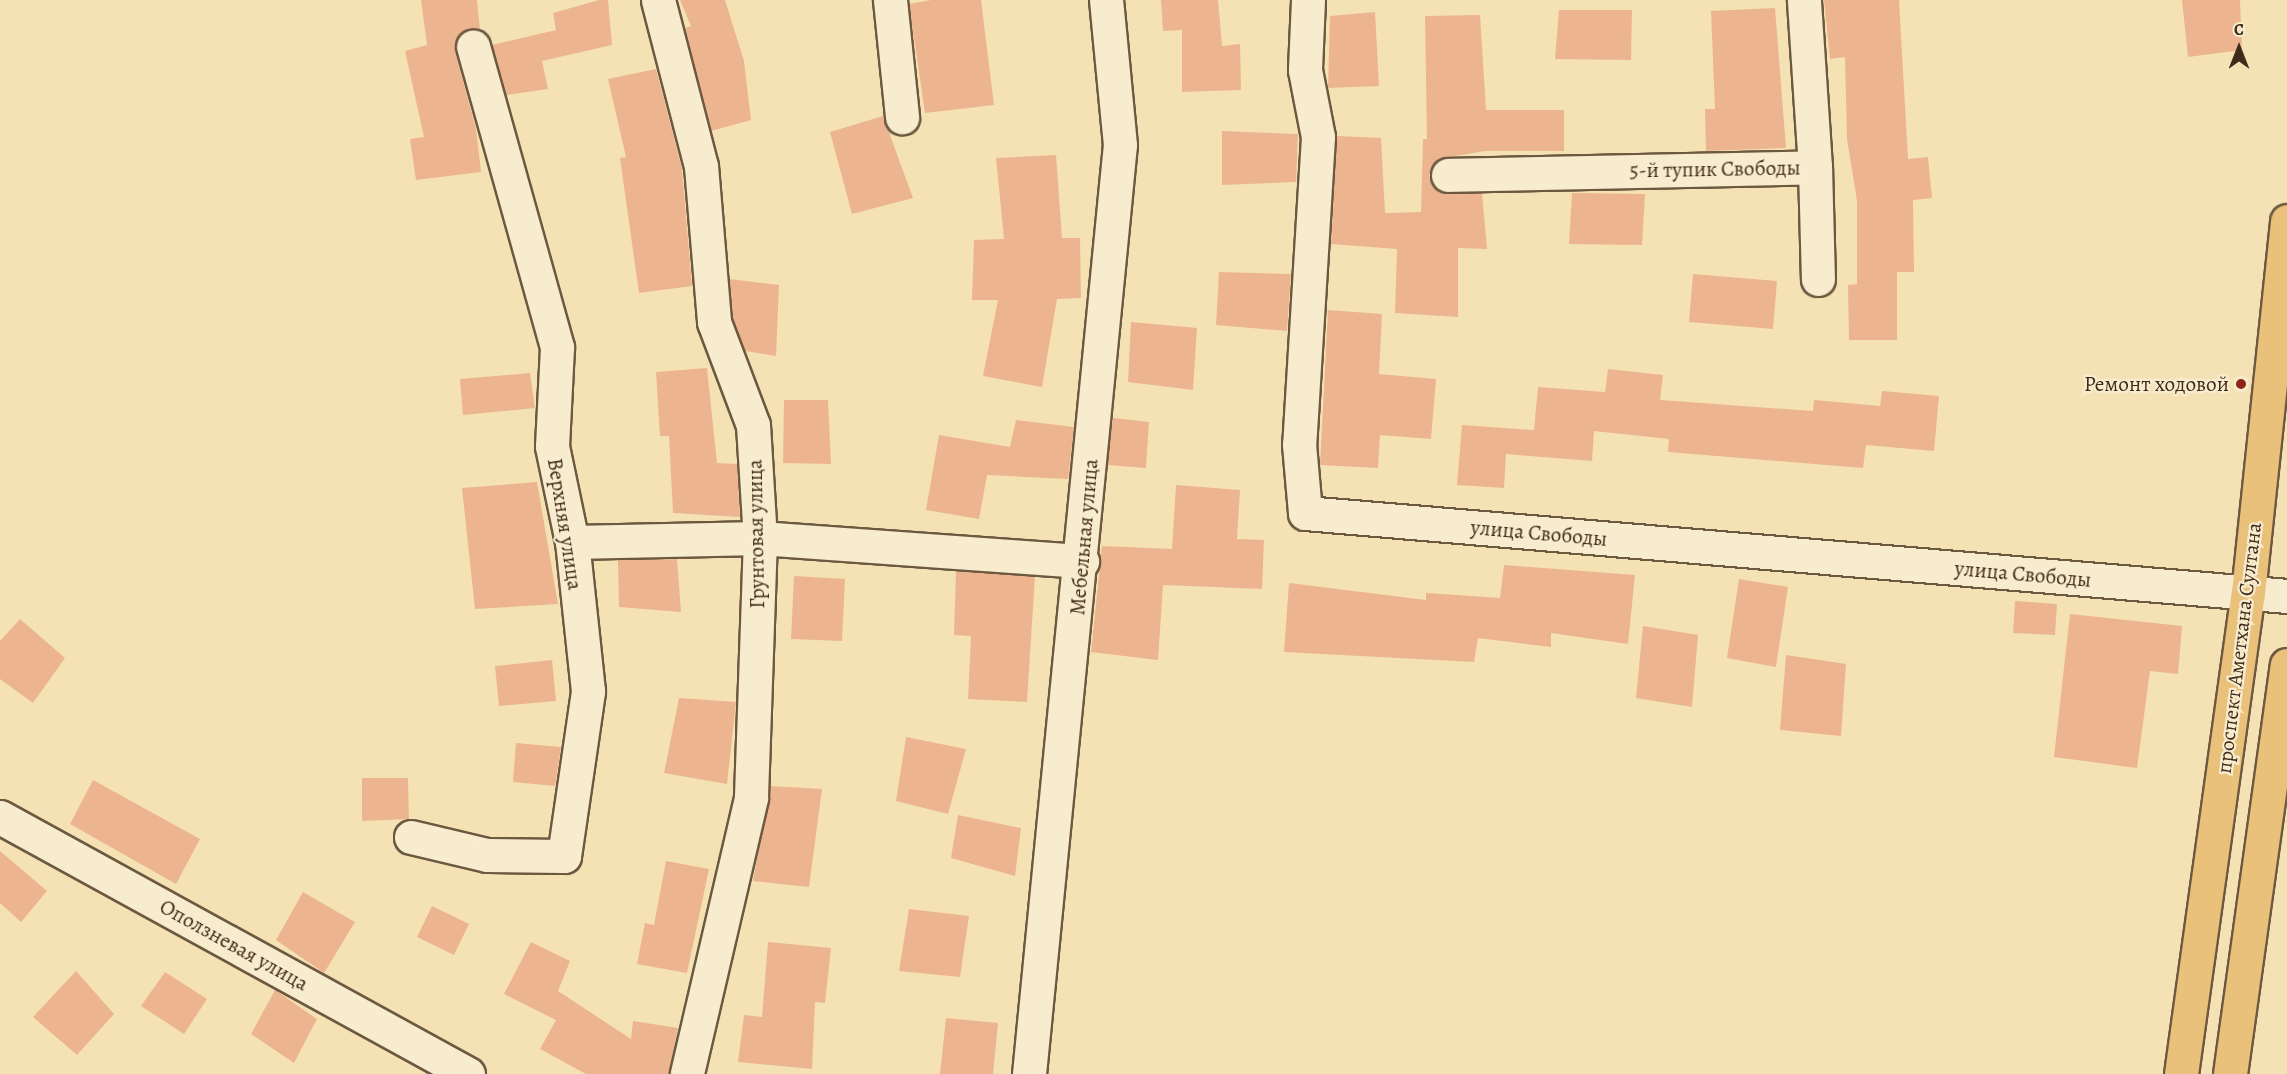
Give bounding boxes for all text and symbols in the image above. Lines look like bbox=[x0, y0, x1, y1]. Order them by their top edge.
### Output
north arrow bbox=[2209, 18, 2269, 78]
text: С bbox=[2234, 19, 2244, 41]
street label: 5-й тупик Свободы bbox=[1629, 155, 1801, 183]
place label: Ремонт ходовой bbox=[2084, 371, 2229, 397]
marker: Ремонт ходовой bbox=[2234, 377, 2248, 391]
street label: Верхняя улица bbox=[542, 456, 588, 592]
street label: Мебельная улица bbox=[1065, 458, 1103, 616]
street label: Грунтовая улица bbox=[742, 459, 770, 609]
street label: улица Свободы bbox=[1470, 514, 1608, 552]
street label: проспект Аметхана Султана bbox=[2211, 521, 2267, 775]
street label: улица Свободы bbox=[1954, 555, 2092, 593]
street label: Оползневая улица bbox=[155, 894, 313, 996]

